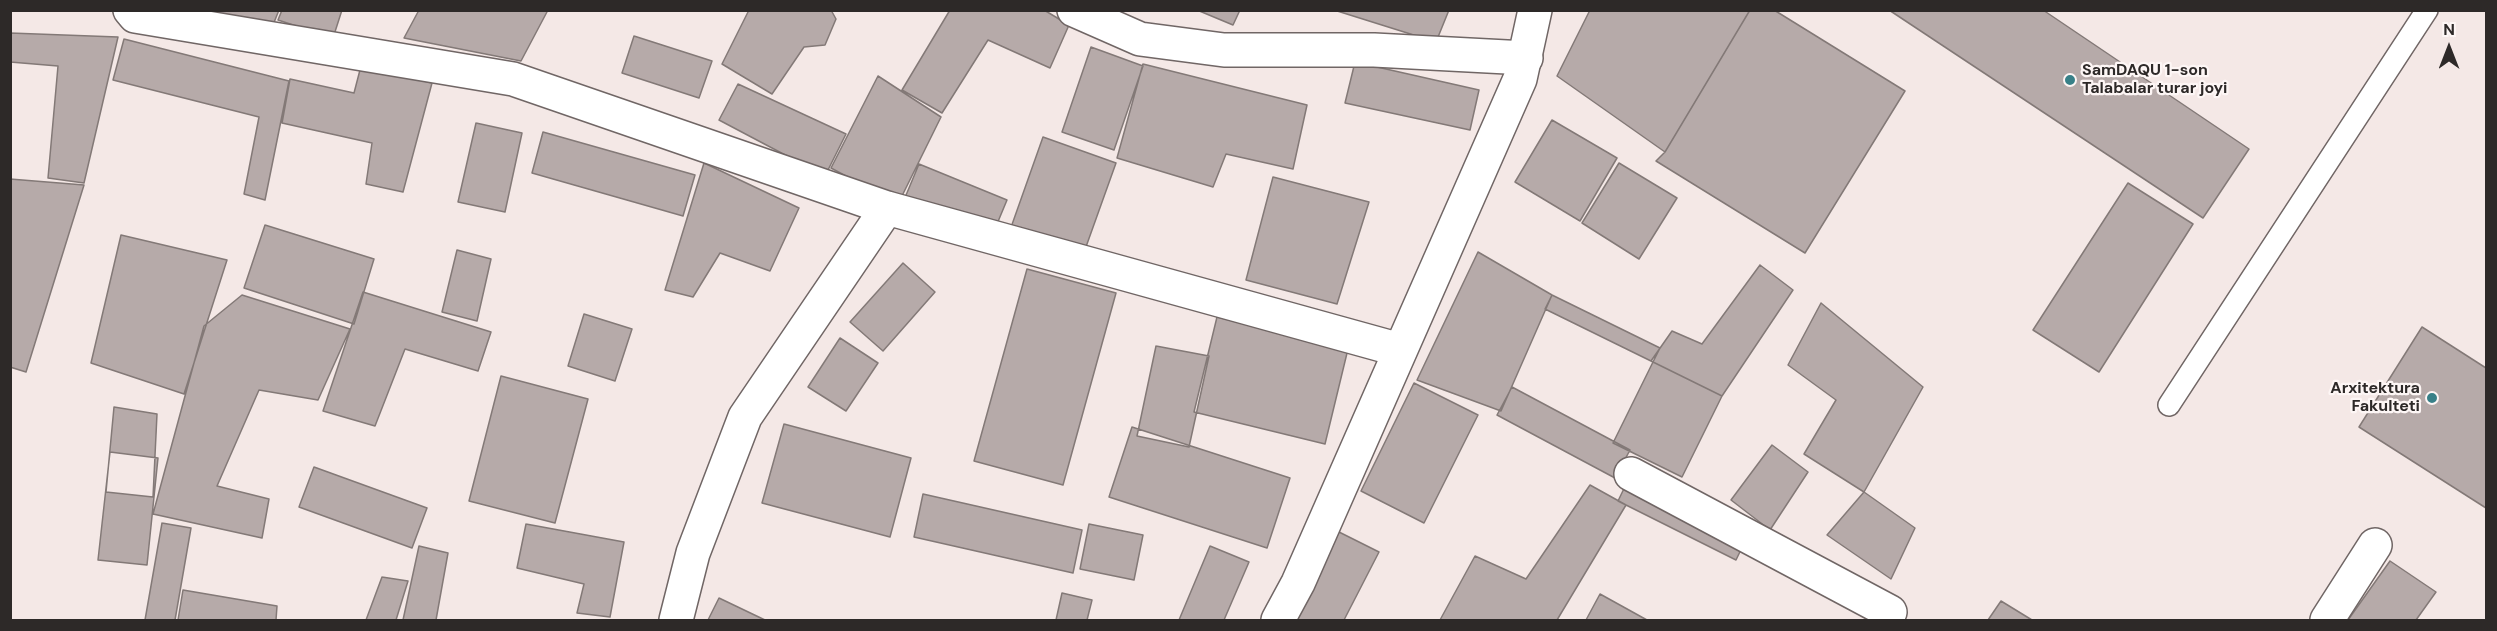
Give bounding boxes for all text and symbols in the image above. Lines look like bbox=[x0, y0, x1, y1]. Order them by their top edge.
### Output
north arrow bbox=[2419, 18, 2479, 78]
text: N bbox=[2443, 19, 2455, 40]
place label: SamDAQU 1-son Talabalar turar joyi bbox=[2082, 61, 2227, 99]
marker: SamDAQU 1-son Talabalar turar joyi bbox=[2063, 73, 2077, 87]
place label: Arxitektura Fakulteti bbox=[2330, 379, 2420, 417]
marker: Arxitektura Fakulteti bbox=[2425, 391, 2439, 405]

